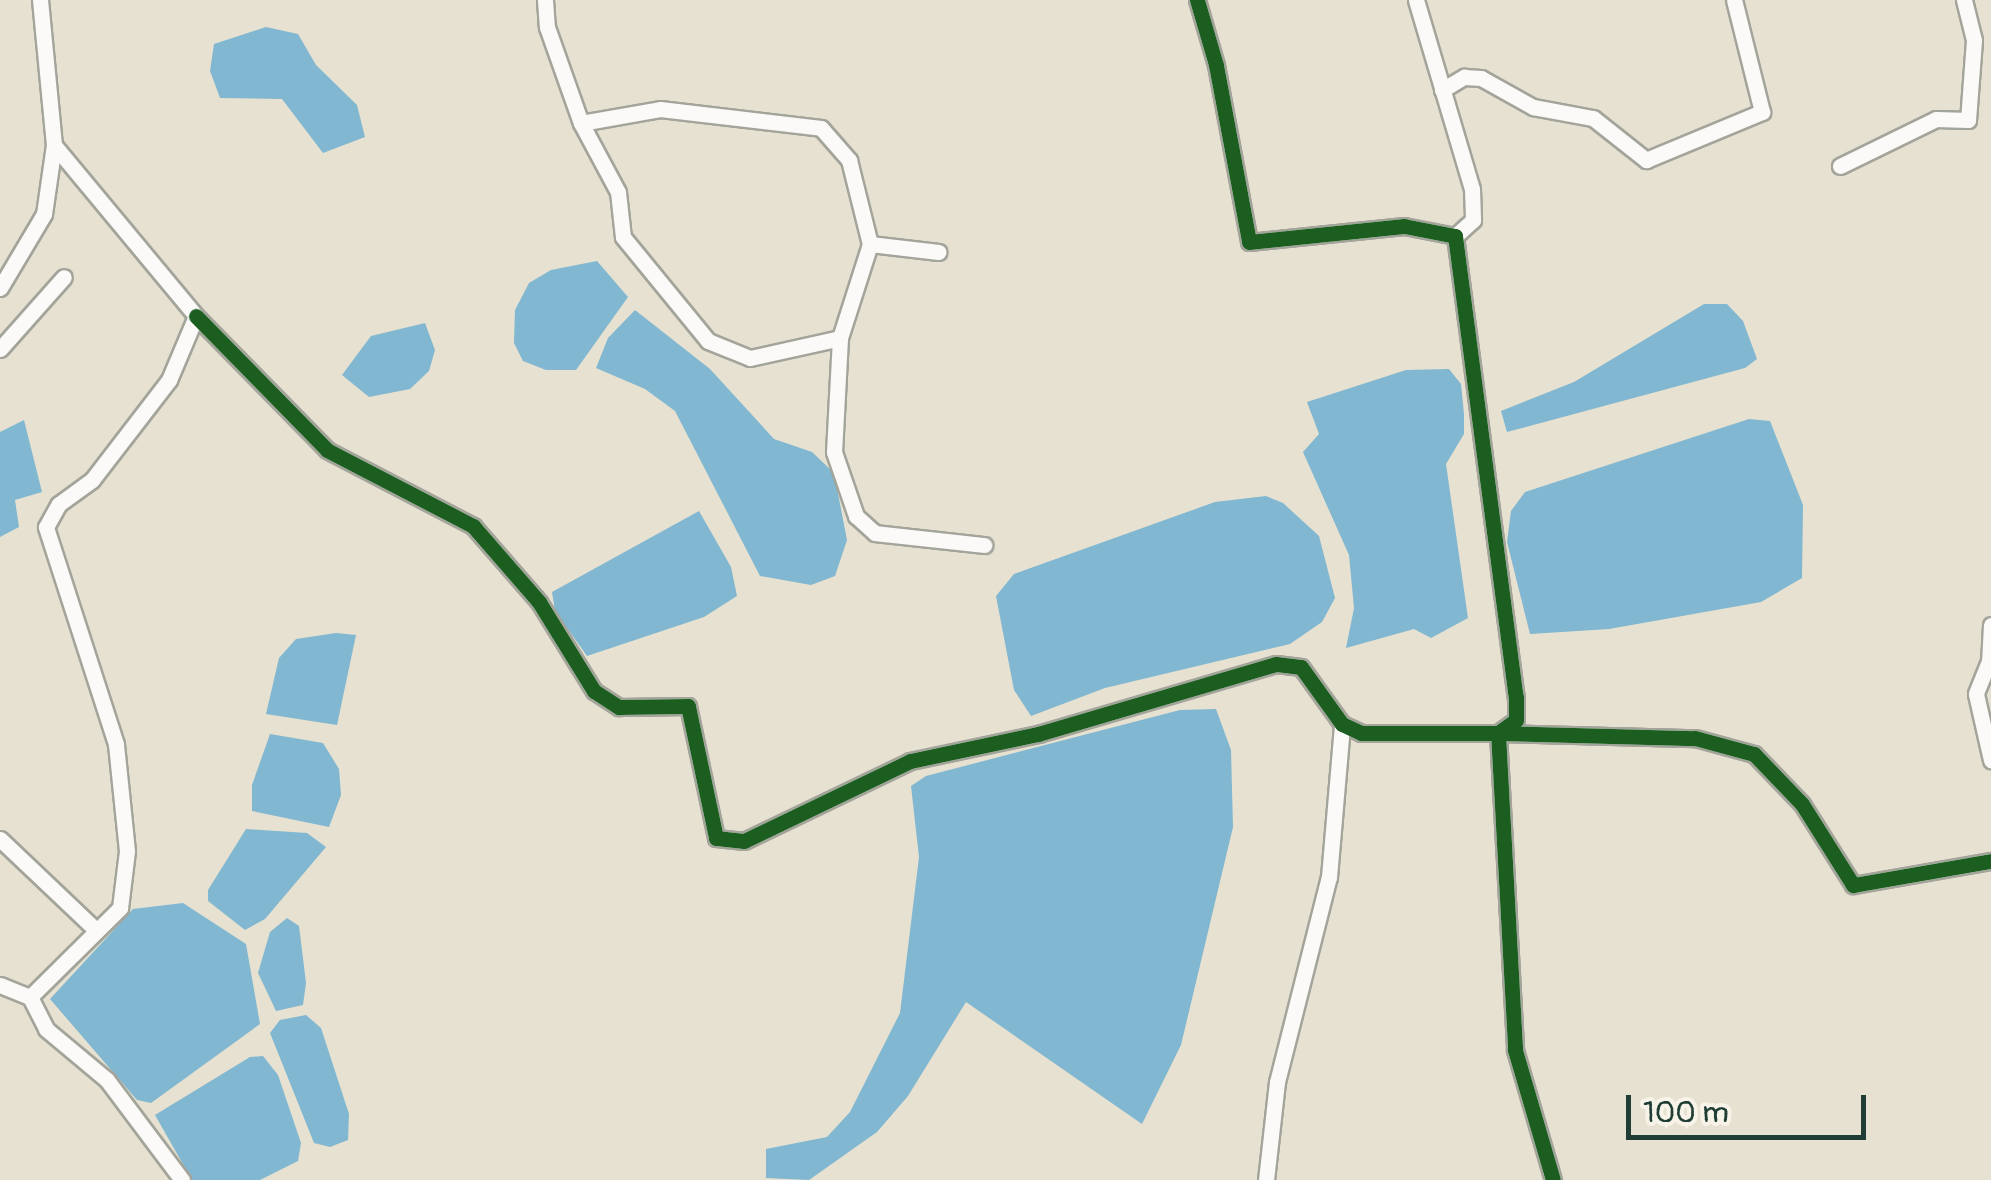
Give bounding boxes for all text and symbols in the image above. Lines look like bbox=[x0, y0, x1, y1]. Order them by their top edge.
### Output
scale bar bbox=[1631, 1075, 1871, 1137]
text: 100 m bbox=[1643, 1094, 1729, 1131]

